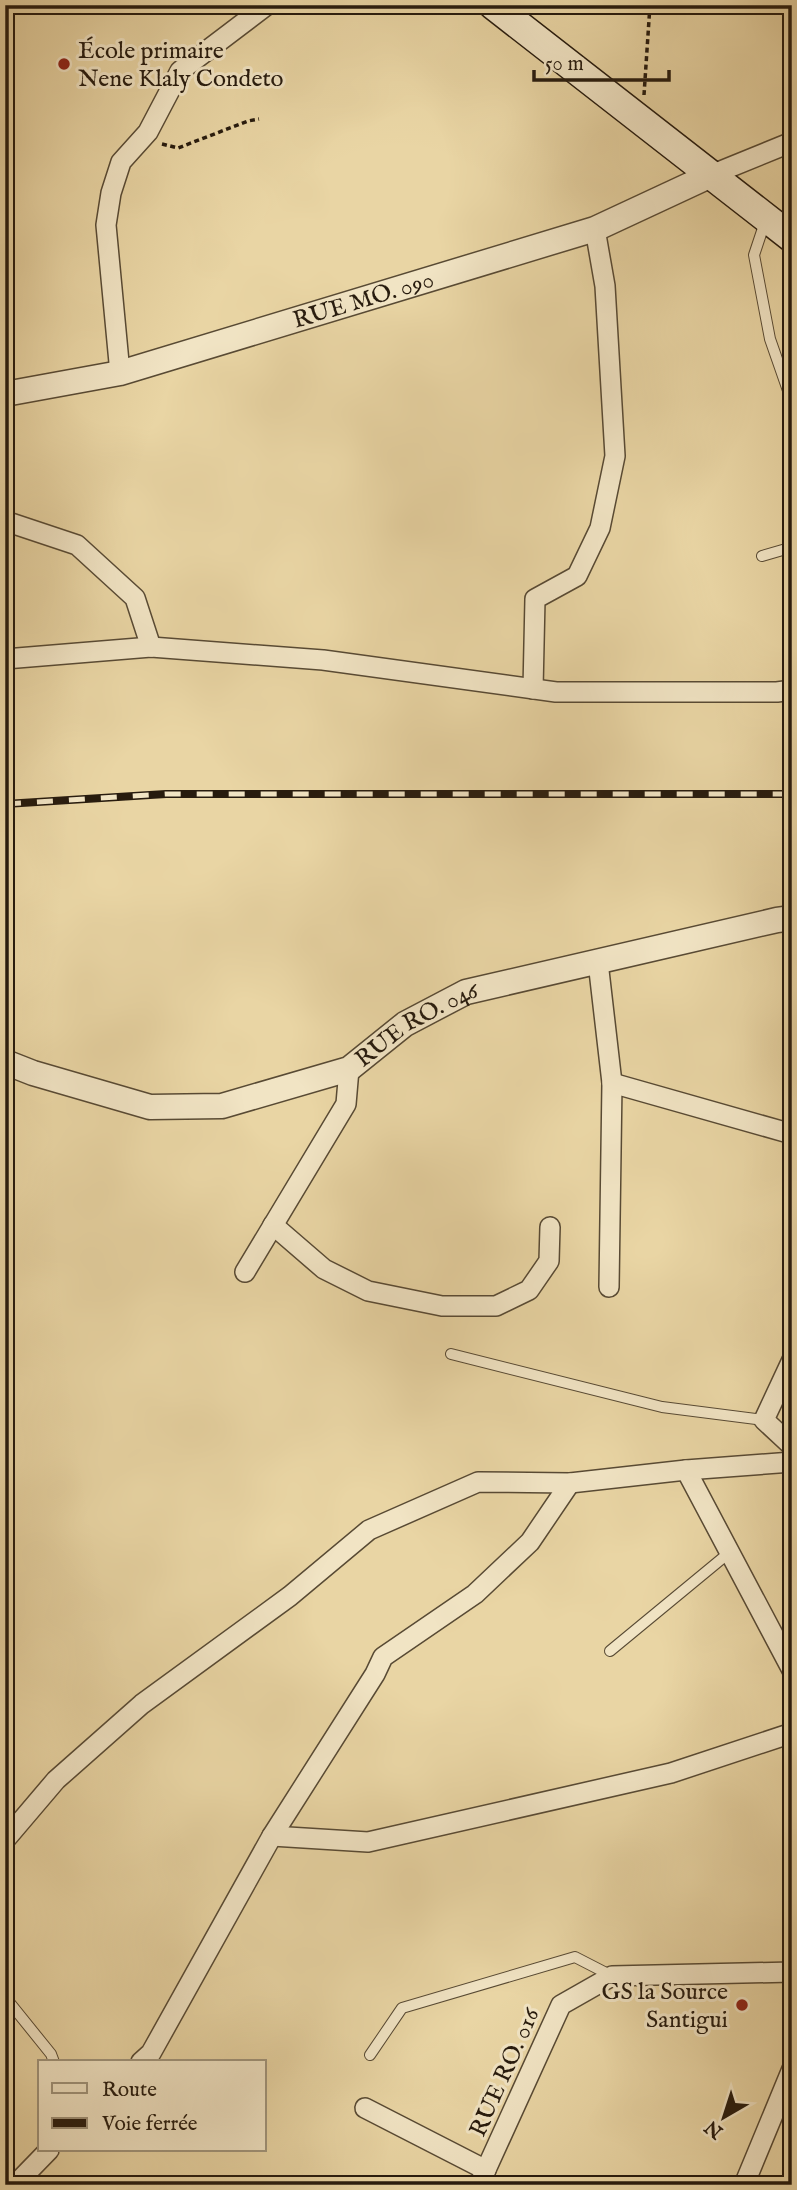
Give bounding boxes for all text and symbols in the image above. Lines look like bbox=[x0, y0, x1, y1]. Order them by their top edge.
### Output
place label: École primaire Nene Klaly Condeto bbox=[78, 36, 284, 95]
scale bar bbox=[534, 38, 669, 82]
text: 50 m bbox=[545, 51, 584, 78]
marker: École primaire Nene Klaly Condeto bbox=[56, 56, 72, 72]
street label: RUE MO. 090 bbox=[289, 265, 438, 337]
street label: RUE RO. 046 bbox=[349, 976, 482, 1075]
place label: GS la Source Santigui bbox=[601, 1977, 728, 2036]
marker: GS la Source Santigui bbox=[734, 1997, 750, 2013]
street label: RUE RO. 016 bbox=[463, 2003, 548, 2142]
legend bbox=[38, 2060, 266, 2152]
text: Route bbox=[102, 2077, 157, 2104]
north arrow bbox=[688, 2082, 758, 2152]
text: Voie ferrée bbox=[101, 2111, 198, 2138]
text: N bbox=[700, 2114, 729, 2144]

